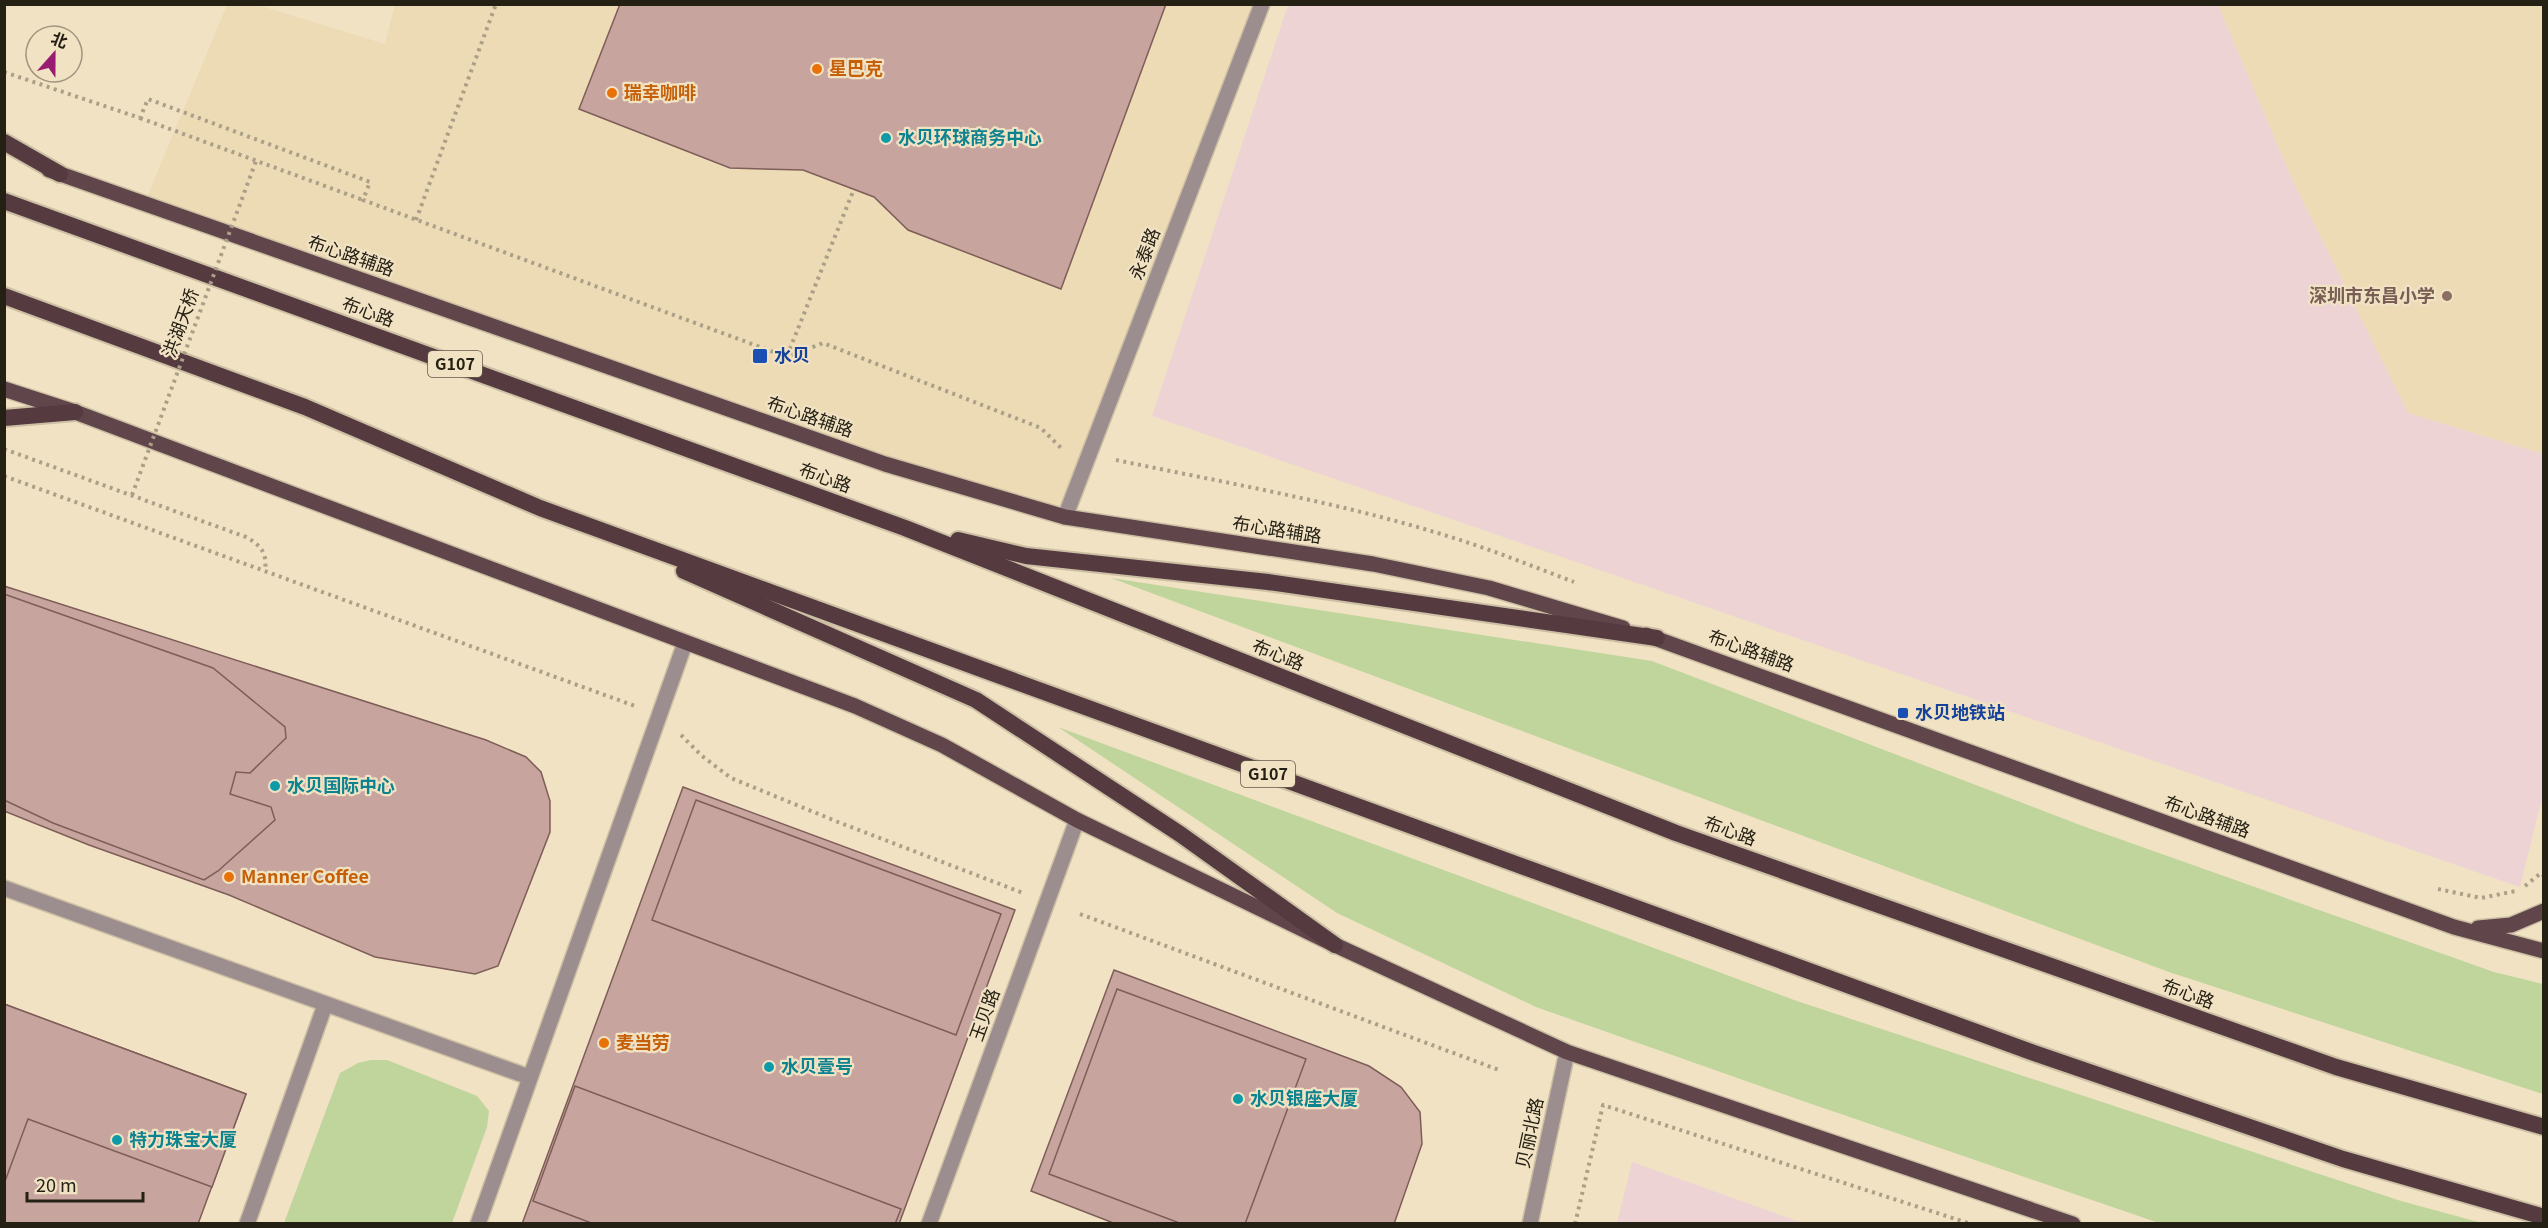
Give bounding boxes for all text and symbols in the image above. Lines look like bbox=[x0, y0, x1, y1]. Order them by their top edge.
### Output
north arrow bbox=[24, 24, 84, 84]
text: 北 bbox=[48, 25, 72, 53]
place label: 星巴克 bbox=[829, 54, 883, 80]
marker: 星巴克 bbox=[810, 62, 824, 76]
place label: 瑞幸咖啡 bbox=[624, 78, 696, 104]
marker: 瑞幸咖啡 bbox=[605, 86, 619, 100]
place label: 水贝环球商务中心 bbox=[898, 123, 1042, 149]
marker: 水贝环球商务中心 bbox=[879, 131, 893, 145]
street label: 永泰路 bbox=[1121, 223, 1165, 283]
street label: 布心路辅路 bbox=[305, 227, 398, 281]
place label: 深圳市东昌小学 bbox=[2309, 281, 2435, 307]
street label: 洪湖天桥 bbox=[155, 284, 204, 361]
street label: 布心路 bbox=[339, 289, 399, 332]
marker: 深圳市东昌小学 bbox=[2440, 289, 2454, 303]
place label: 水贝 bbox=[774, 341, 810, 367]
marker: 水贝 bbox=[751, 347, 769, 365]
road number: G107 bbox=[428, 351, 482, 377]
street label: 布心路辅路 bbox=[764, 388, 857, 442]
street label: 布心路 bbox=[796, 455, 856, 498]
street label: 布心路辅路 bbox=[1231, 508, 1324, 548]
street label: 布心路辅路 bbox=[1705, 622, 1798, 677]
street label: 布心路 bbox=[1249, 631, 1309, 675]
place label: 水贝地铁站 bbox=[1915, 698, 2005, 724]
marker: 水贝地铁站 bbox=[1896, 706, 1910, 720]
road number: G107 bbox=[1241, 761, 1295, 787]
place label: 水贝国际中心 bbox=[287, 771, 395, 797]
marker: 水贝国际中心 bbox=[268, 779, 282, 793]
street label: 布心路辅路 bbox=[2161, 788, 2254, 843]
street label: 布心路 bbox=[1701, 808, 1761, 851]
place label: Manner Coffee bbox=[241, 862, 369, 888]
marker: Manner Coffee bbox=[222, 870, 236, 884]
street label: 布心路 bbox=[2159, 971, 2219, 1014]
street label: 玉贝路 bbox=[962, 984, 1005, 1044]
place label: 麦当劳 bbox=[616, 1028, 670, 1054]
marker: 麦当劳 bbox=[597, 1036, 611, 1050]
place label: 水贝壹号 bbox=[781, 1052, 853, 1078]
marker: 水贝壹号 bbox=[762, 1060, 776, 1074]
place label: 水贝银座大厦 bbox=[1250, 1084, 1358, 1110]
marker: 水贝银座大厦 bbox=[1231, 1092, 1245, 1106]
street label: 贝丽北路 bbox=[1508, 1095, 1548, 1171]
place label: 特力珠宝大厦 bbox=[129, 1125, 237, 1151]
marker: 特力珠宝大厦 bbox=[110, 1133, 124, 1147]
scale bar bbox=[27, 1165, 142, 1203]
text: 20 m bbox=[36, 1171, 77, 1197]

